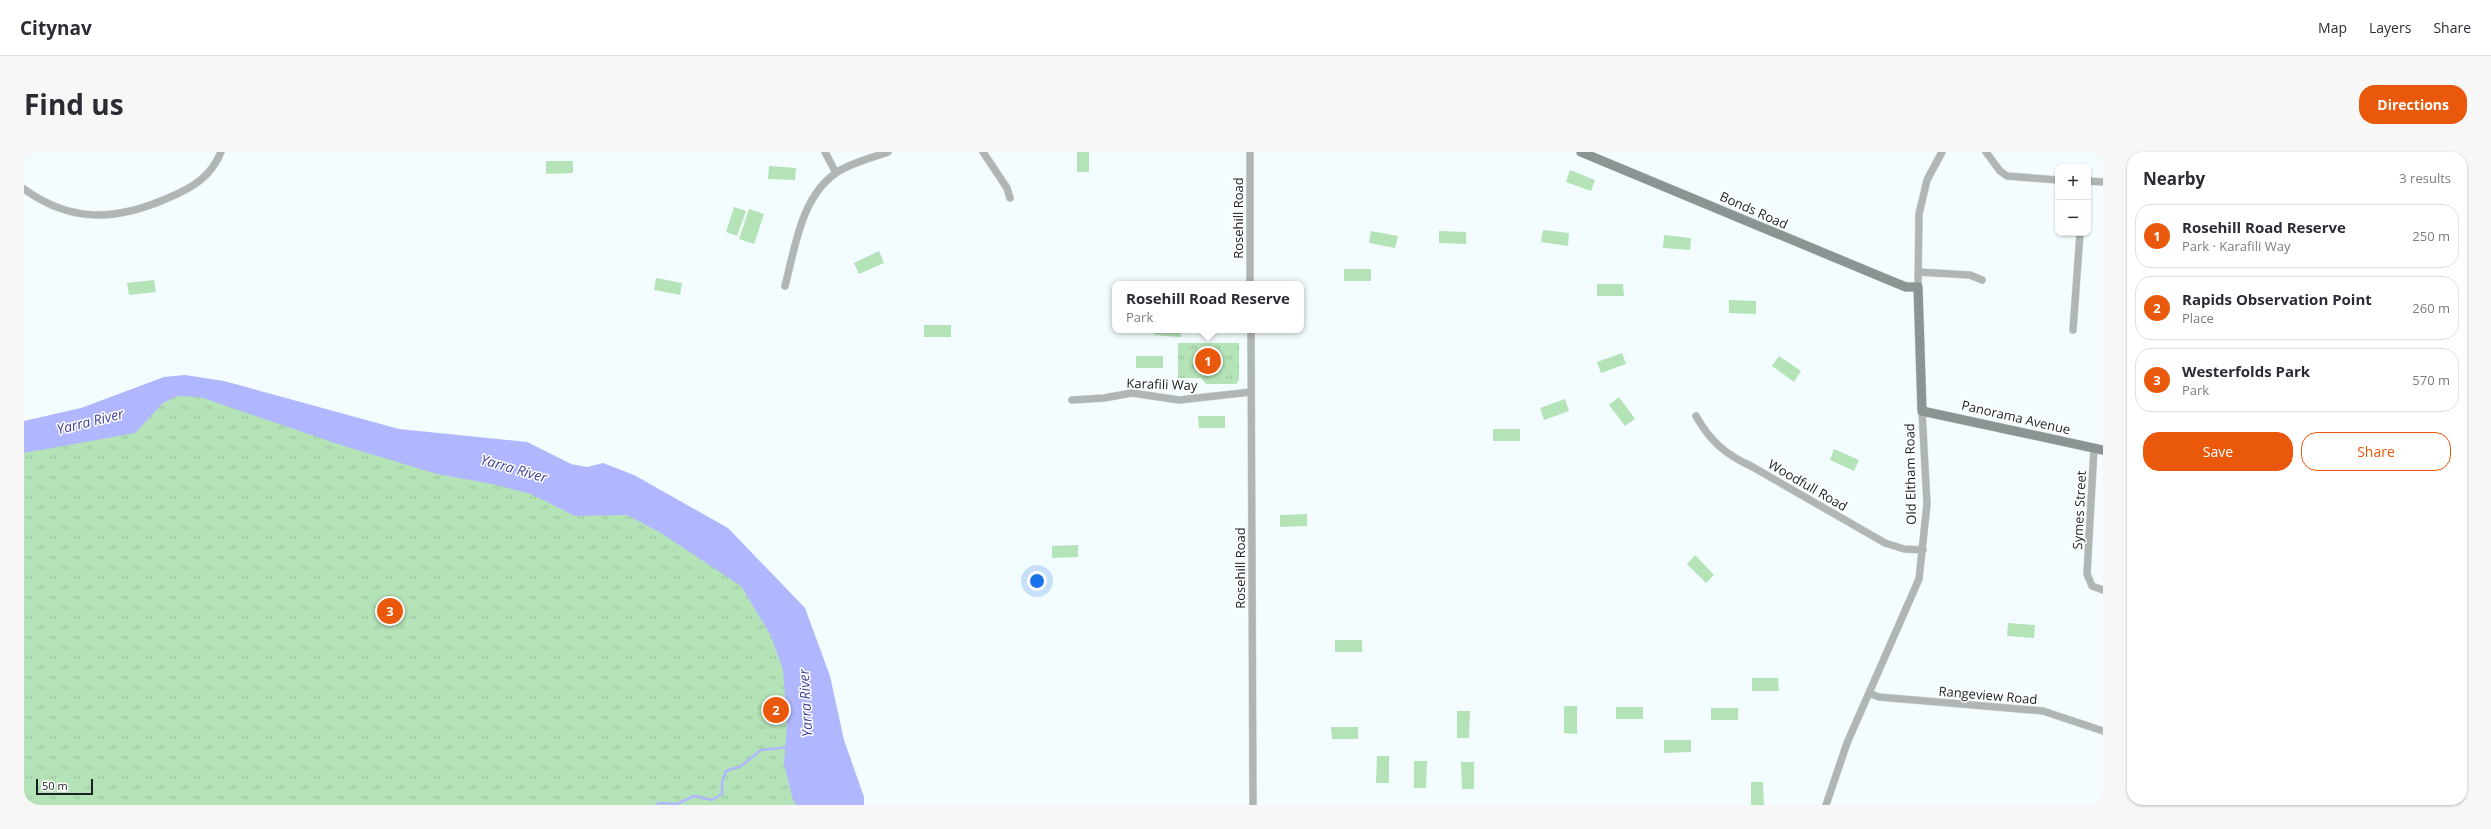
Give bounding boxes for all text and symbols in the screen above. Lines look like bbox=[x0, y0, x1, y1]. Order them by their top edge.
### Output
text: Citynav bbox=[20, 15, 92, 41]
text: Map bbox=[2318, 18, 2347, 37]
text: Layers bbox=[2369, 18, 2411, 37]
text: Share bbox=[2433, 18, 2471, 37]
text: Find us bbox=[24, 85, 124, 123]
button: Directions bbox=[2359, 85, 2467, 124]
map controls bbox=[2055, 164, 2091, 236]
button: + bbox=[2055, 164, 2091, 200]
text: Nearby bbox=[2143, 167, 2205, 190]
text: 3 results bbox=[2399, 169, 2451, 187]
street label: Rosehill Road bbox=[1229, 177, 1247, 259]
street label: Bonds Road bbox=[1717, 187, 1791, 233]
button: − bbox=[2055, 200, 2091, 236]
text: Rosehill Road Reserve bbox=[2182, 217, 2346, 237]
text: 1 bbox=[2153, 227, 2161, 245]
text: 250 m bbox=[2412, 227, 2450, 245]
text: Park · Karafili Way bbox=[2182, 237, 2290, 255]
popup bbox=[1112, 281, 1304, 333]
text: Rosehill Road Reserve bbox=[1126, 288, 1290, 308]
text: Rapids Observation Point bbox=[2182, 289, 2372, 309]
text: 2 bbox=[2153, 299, 2161, 317]
text: 260 m bbox=[2412, 299, 2450, 317]
text: Park bbox=[1126, 308, 1153, 326]
text: Place bbox=[2182, 309, 2214, 327]
pin: 1 bbox=[1195, 346, 1221, 376]
text: Westerfolds Park bbox=[2182, 361, 2310, 381]
text: 3 bbox=[2153, 371, 2161, 389]
text: 570 m bbox=[2412, 371, 2450, 389]
street label: Karafili Way bbox=[1126, 374, 1198, 394]
text: Park bbox=[2182, 381, 2209, 399]
street label: Panorama Avenue bbox=[1960, 396, 2072, 438]
water label: Yarra River bbox=[55, 403, 126, 438]
street label: Old Eltham Road bbox=[1900, 423, 1920, 525]
button: Save bbox=[2143, 432, 2293, 471]
button: Share bbox=[2301, 432, 2451, 471]
water label: Yarra River bbox=[479, 449, 550, 487]
street label: Woodfull Road bbox=[1765, 455, 1851, 515]
street label: Symes Street bbox=[2068, 470, 2090, 550]
street label: Rosehill Road bbox=[1231, 527, 1249, 609]
your location bbox=[1027, 571, 1047, 591]
pin: 3 bbox=[377, 596, 403, 626]
water label: Yarra River bbox=[794, 668, 816, 738]
street label: Rangeview Road bbox=[1938, 682, 2038, 708]
pin: 2 bbox=[763, 695, 789, 725]
scale bar bbox=[36, 777, 93, 796]
text: 50 m bbox=[42, 778, 68, 793]

